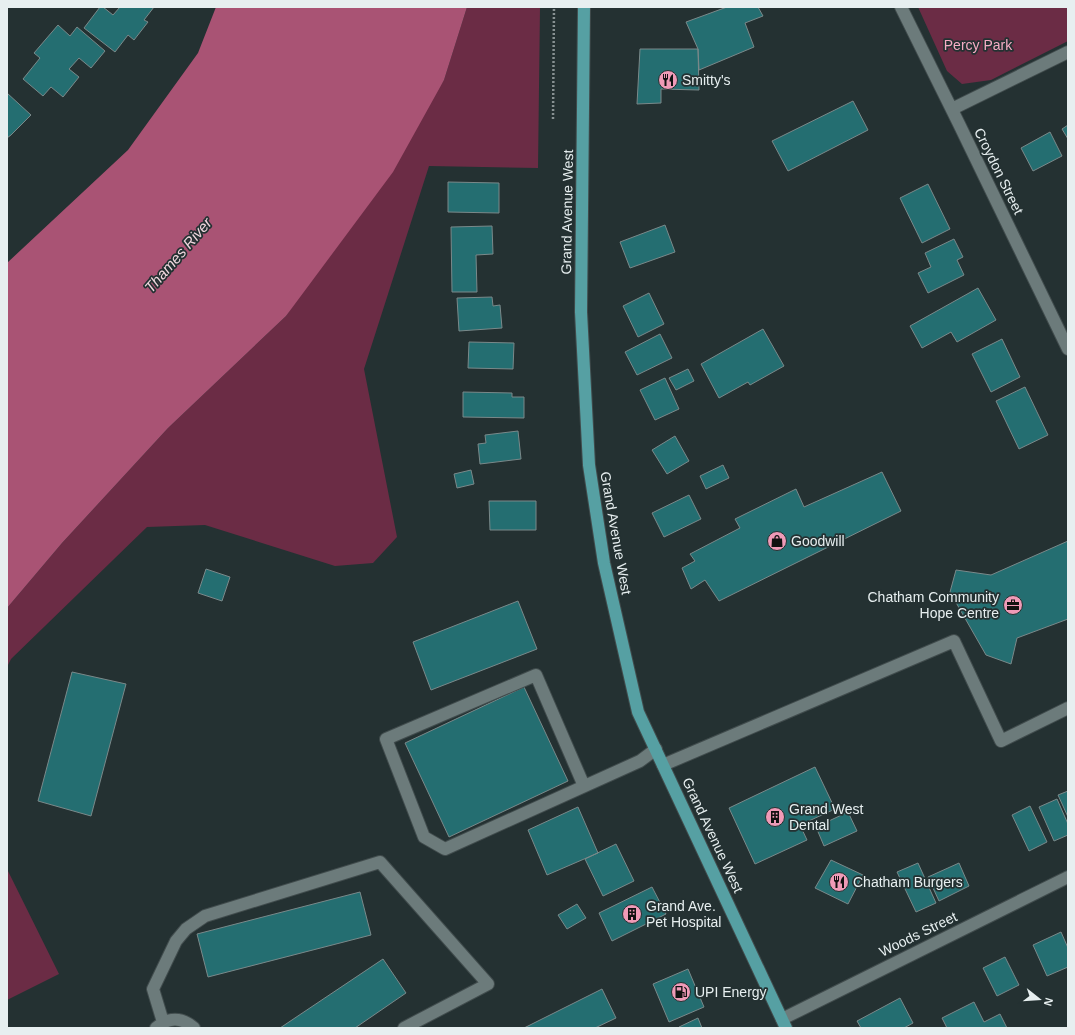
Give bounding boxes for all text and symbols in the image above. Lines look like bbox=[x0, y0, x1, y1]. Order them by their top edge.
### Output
park label: Percy Park bbox=[944, 37, 1013, 53]
restaurant icon: Smitty's bbox=[657, 69, 679, 91]
place label: Smitty's bbox=[682, 72, 731, 88]
street label: Croydon Street bbox=[971, 125, 1027, 217]
street label: Grand Avenue West bbox=[558, 149, 576, 275]
water label: Thames River bbox=[141, 213, 216, 296]
street label: Grand Avenue West bbox=[597, 470, 635, 596]
shop icon: Goodwill bbox=[766, 530, 788, 552]
place label: Goodwill bbox=[791, 533, 845, 549]
place label: Chatham Community Hope Centre bbox=[868, 589, 999, 621]
office icon: Chatham Community Hope Centre bbox=[1002, 594, 1024, 616]
street label: Grand Avenue West bbox=[679, 775, 747, 895]
place label: Grand West Dental bbox=[789, 801, 864, 833]
building icon: Grand West Dental bbox=[764, 806, 786, 828]
restaurant icon: Chatham Burgers bbox=[828, 871, 850, 893]
place label: Chatham Burgers bbox=[853, 874, 963, 890]
place label: Grand Ave. Pet Hospital bbox=[646, 898, 721, 930]
building icon: Grand Ave. Pet Hospital bbox=[621, 903, 643, 925]
street label: Woods Street bbox=[876, 908, 960, 960]
north arrow bbox=[1019, 979, 1059, 1019]
fuel station icon: UPI Energy bbox=[670, 981, 692, 1003]
place label: UPI Energy bbox=[695, 984, 767, 1000]
text: N bbox=[1042, 996, 1055, 1008]

